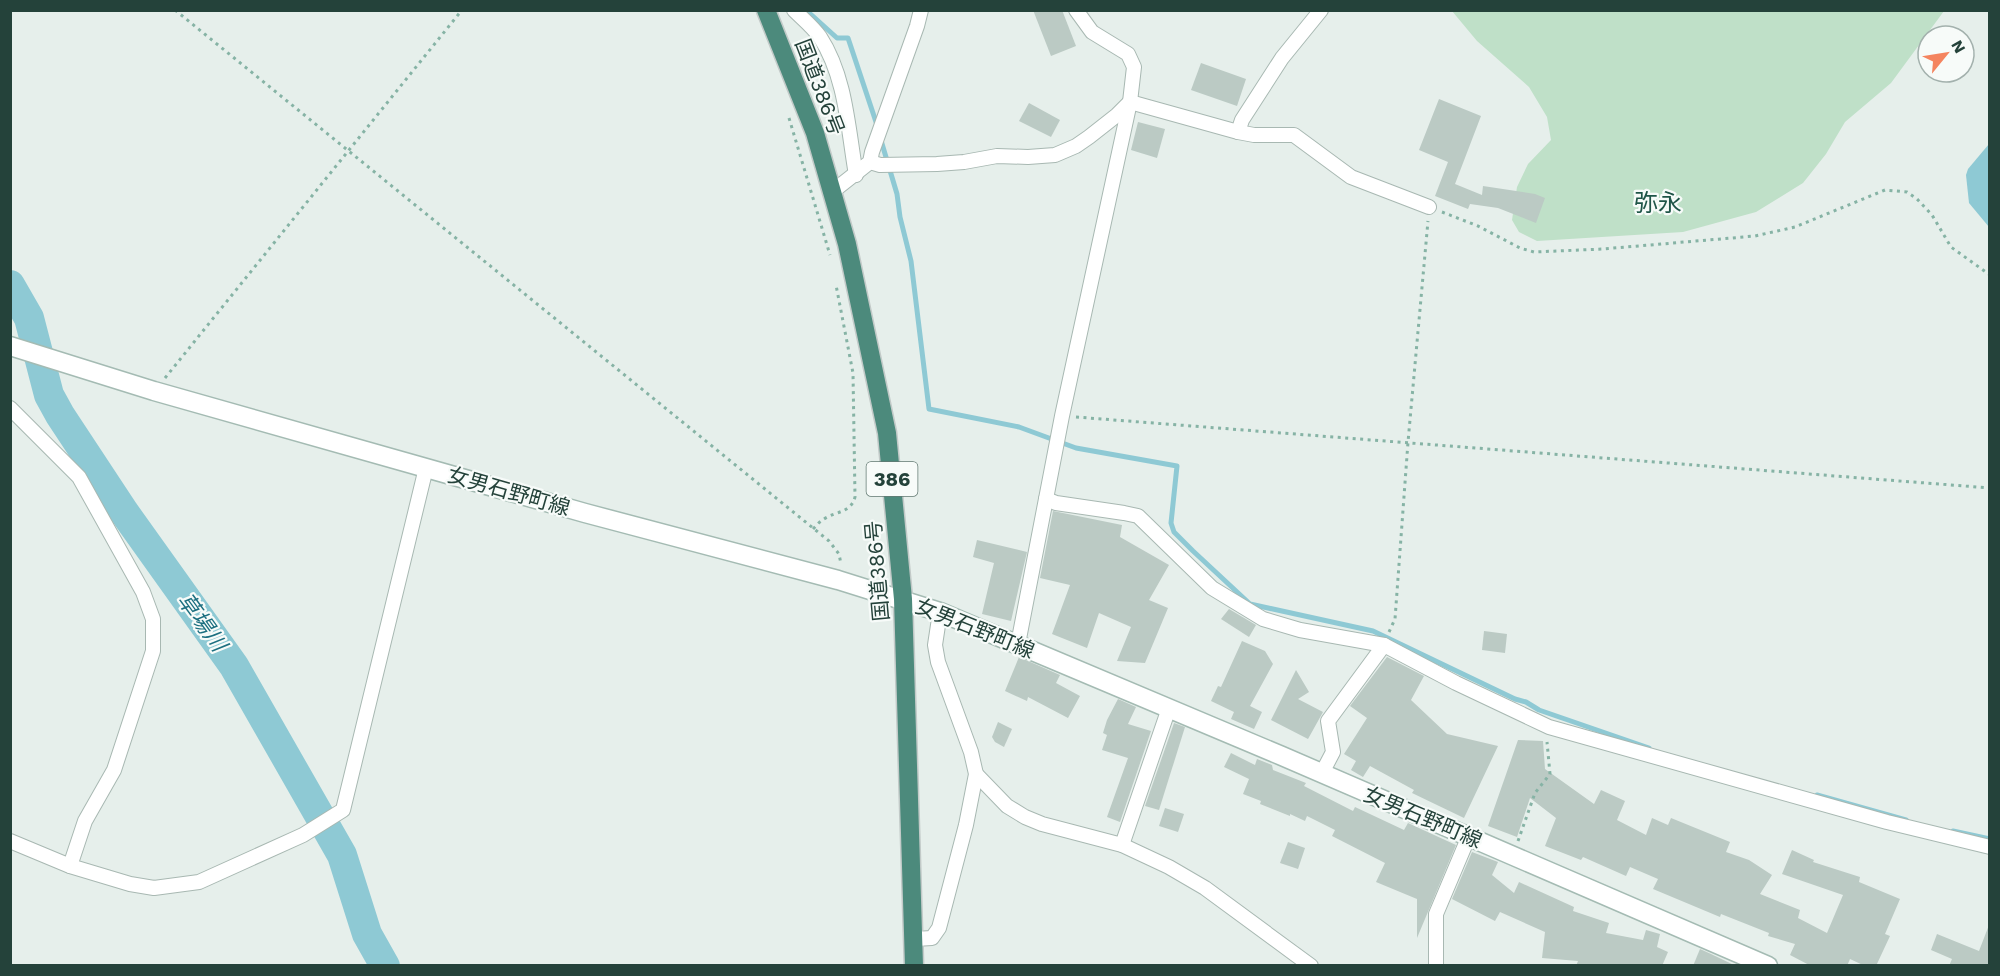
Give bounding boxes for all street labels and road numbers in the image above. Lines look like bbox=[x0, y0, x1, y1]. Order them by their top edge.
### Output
street label: 国道386号 bbox=[790, 35, 850, 139]
street label: 女男石野町線 bbox=[445, 462, 573, 520]
road number: 386 bbox=[866, 462, 918, 496]
street label: 国道386号 bbox=[860, 520, 894, 622]
street label: 女男石野町線 bbox=[912, 593, 1038, 663]
street label: 女男石野町線 bbox=[1360, 781, 1486, 853]

